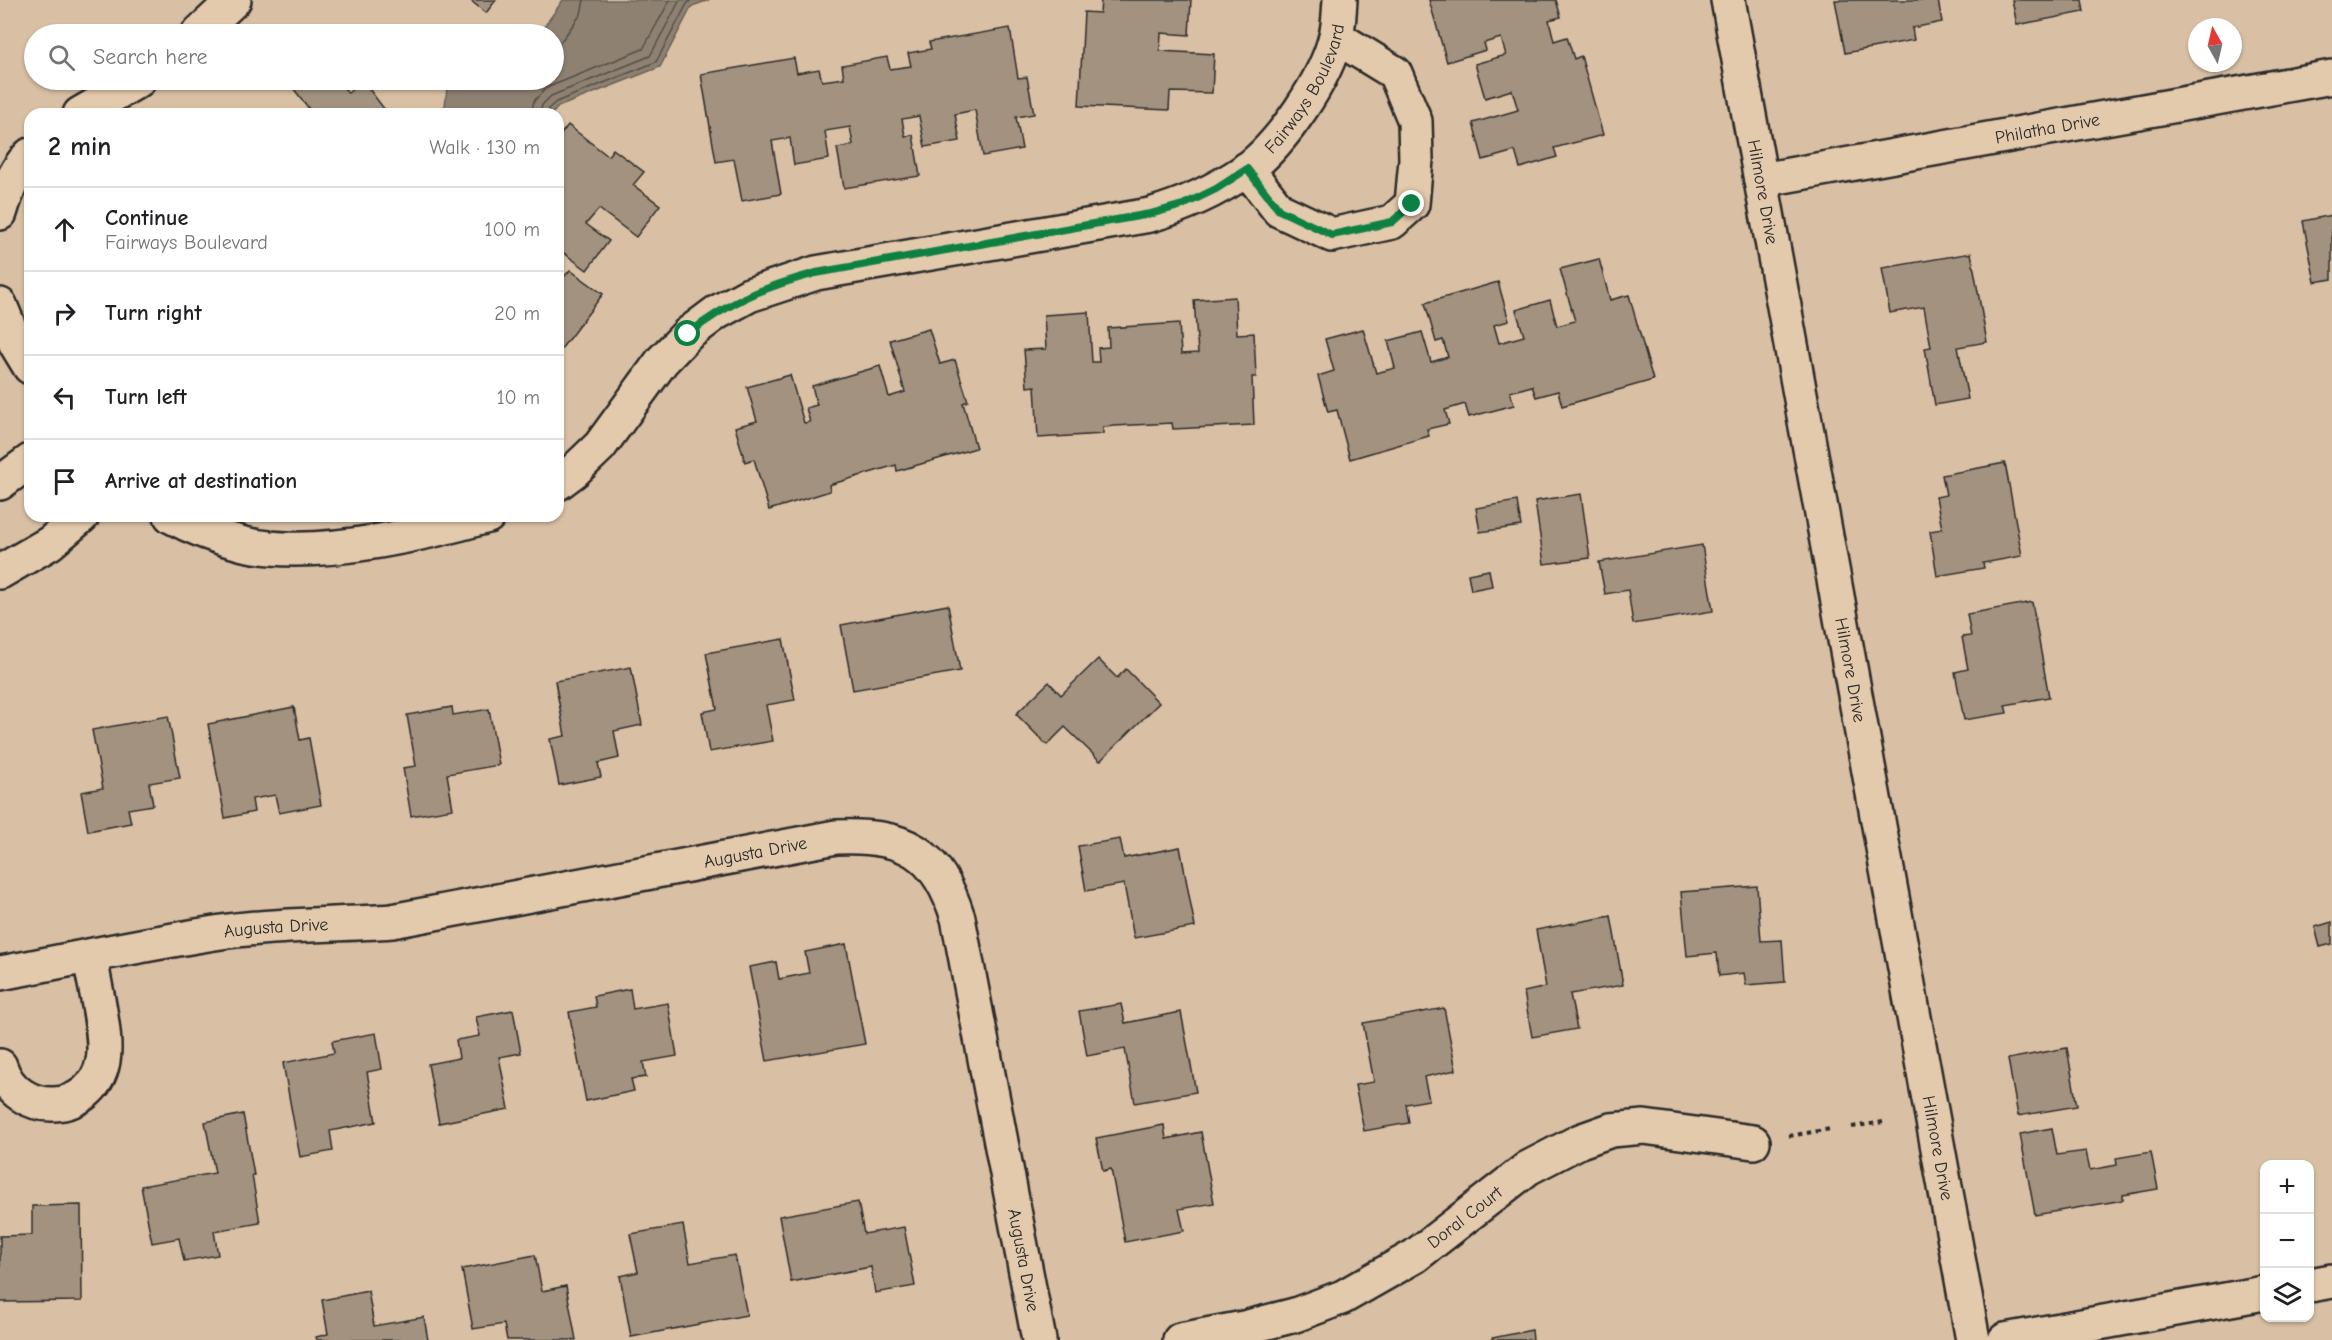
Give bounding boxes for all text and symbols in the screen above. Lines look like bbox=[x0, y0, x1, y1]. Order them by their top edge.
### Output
north arrow bbox=[2188, 18, 2242, 72]
street label: Fairways Boulevard bbox=[1260, 22, 1349, 158]
search box bbox=[24, 24, 564, 90]
icon: search bbox=[45, 41, 78, 74]
text: Search here bbox=[93, 44, 208, 70]
street label: Philatha Drive bbox=[1993, 109, 2101, 148]
text: 2 min bbox=[48, 132, 111, 162]
text: Walk · 130 m bbox=[429, 136, 540, 159]
street label: Hilmore Drive bbox=[1743, 138, 1783, 246]
route end bbox=[1398, 190, 1424, 216]
text: Continue bbox=[105, 205, 188, 231]
icon: ahead bbox=[48, 213, 81, 246]
text: 100 m bbox=[485, 218, 540, 241]
text: Fairways Boulevard bbox=[105, 231, 268, 254]
icon: right bbox=[48, 297, 81, 330]
text: Turn right bbox=[105, 300, 202, 326]
text: 20 m bbox=[494, 302, 540, 325]
route start bbox=[674, 320, 700, 346]
icon: left bbox=[48, 381, 81, 414]
text: Turn left bbox=[105, 384, 187, 410]
text: 10 m bbox=[497, 386, 540, 409]
icon: arrive bbox=[48, 465, 81, 498]
text: Arrive at destination bbox=[105, 468, 297, 494]
street label: Hilmore Drive bbox=[1831, 616, 1870, 724]
street label: Augusta Drive bbox=[702, 832, 809, 872]
street label: Augusta Drive bbox=[223, 914, 329, 942]
street label: Hilmore Drive bbox=[1918, 1094, 1958, 1202]
map controls bbox=[2260, 1160, 2314, 1322]
button: + bbox=[2260, 1160, 2314, 1214]
street label: Doral Court bbox=[1423, 1181, 1507, 1253]
street label: Augusta Drive bbox=[1003, 1207, 1044, 1313]
button: − bbox=[2260, 1214, 2314, 1268]
button: layers bbox=[2260, 1268, 2314, 1322]

